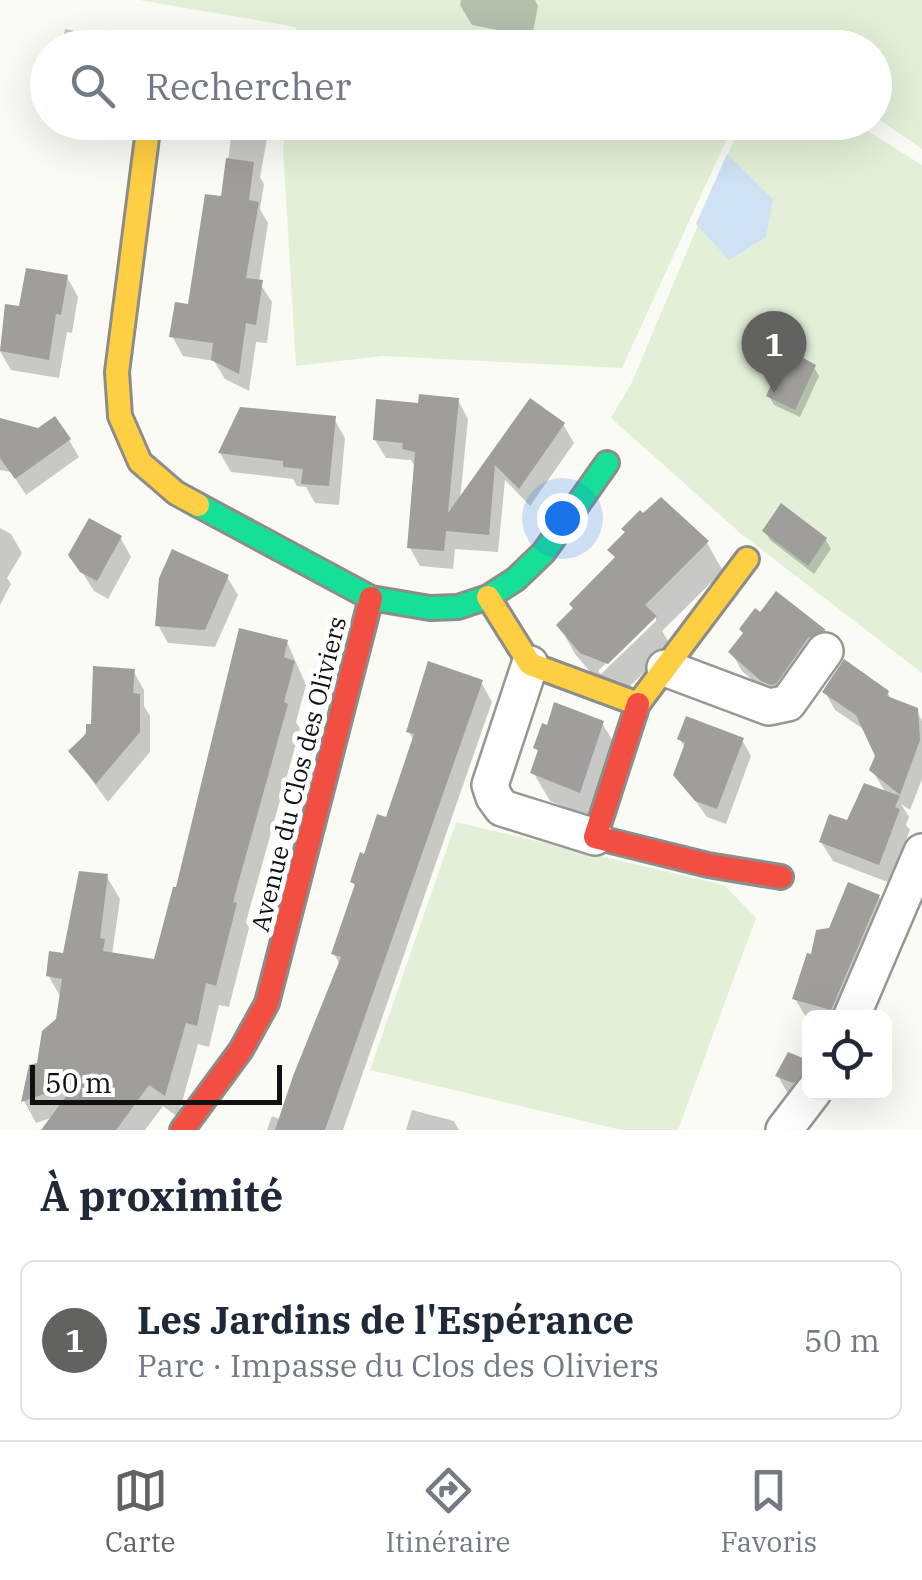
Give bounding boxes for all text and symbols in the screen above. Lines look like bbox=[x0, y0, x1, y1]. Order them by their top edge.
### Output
search box bbox=[30, 30, 892, 140]
icon: search bbox=[65, 58, 120, 113]
text: Rechercher bbox=[145, 61, 351, 110]
pin: 1 bbox=[742, 310, 806, 393]
your location bbox=[537, 493, 588, 544]
street label: Avenue du Clos des Oliviers bbox=[243, 613, 353, 935]
map controls bbox=[802, 1010, 892, 1100]
button: locate bbox=[802, 1010, 892, 1100]
scale bar bbox=[30, 1060, 282, 1104]
text: 50 m bbox=[45, 1064, 112, 1101]
text: À proximité bbox=[40, 1168, 283, 1223]
text: Les Jardins de l'Espérance bbox=[137, 1295, 634, 1344]
text: 1 bbox=[65, 1319, 84, 1361]
text: 50 m bbox=[804, 1319, 880, 1361]
text: Parc · Impasse du Clos des Oliviers bbox=[137, 1344, 659, 1386]
tab: Carte bbox=[105, 1463, 176, 1560]
tab: Itinéraire bbox=[385, 1463, 511, 1560]
tab: Favoris bbox=[720, 1463, 817, 1560]

